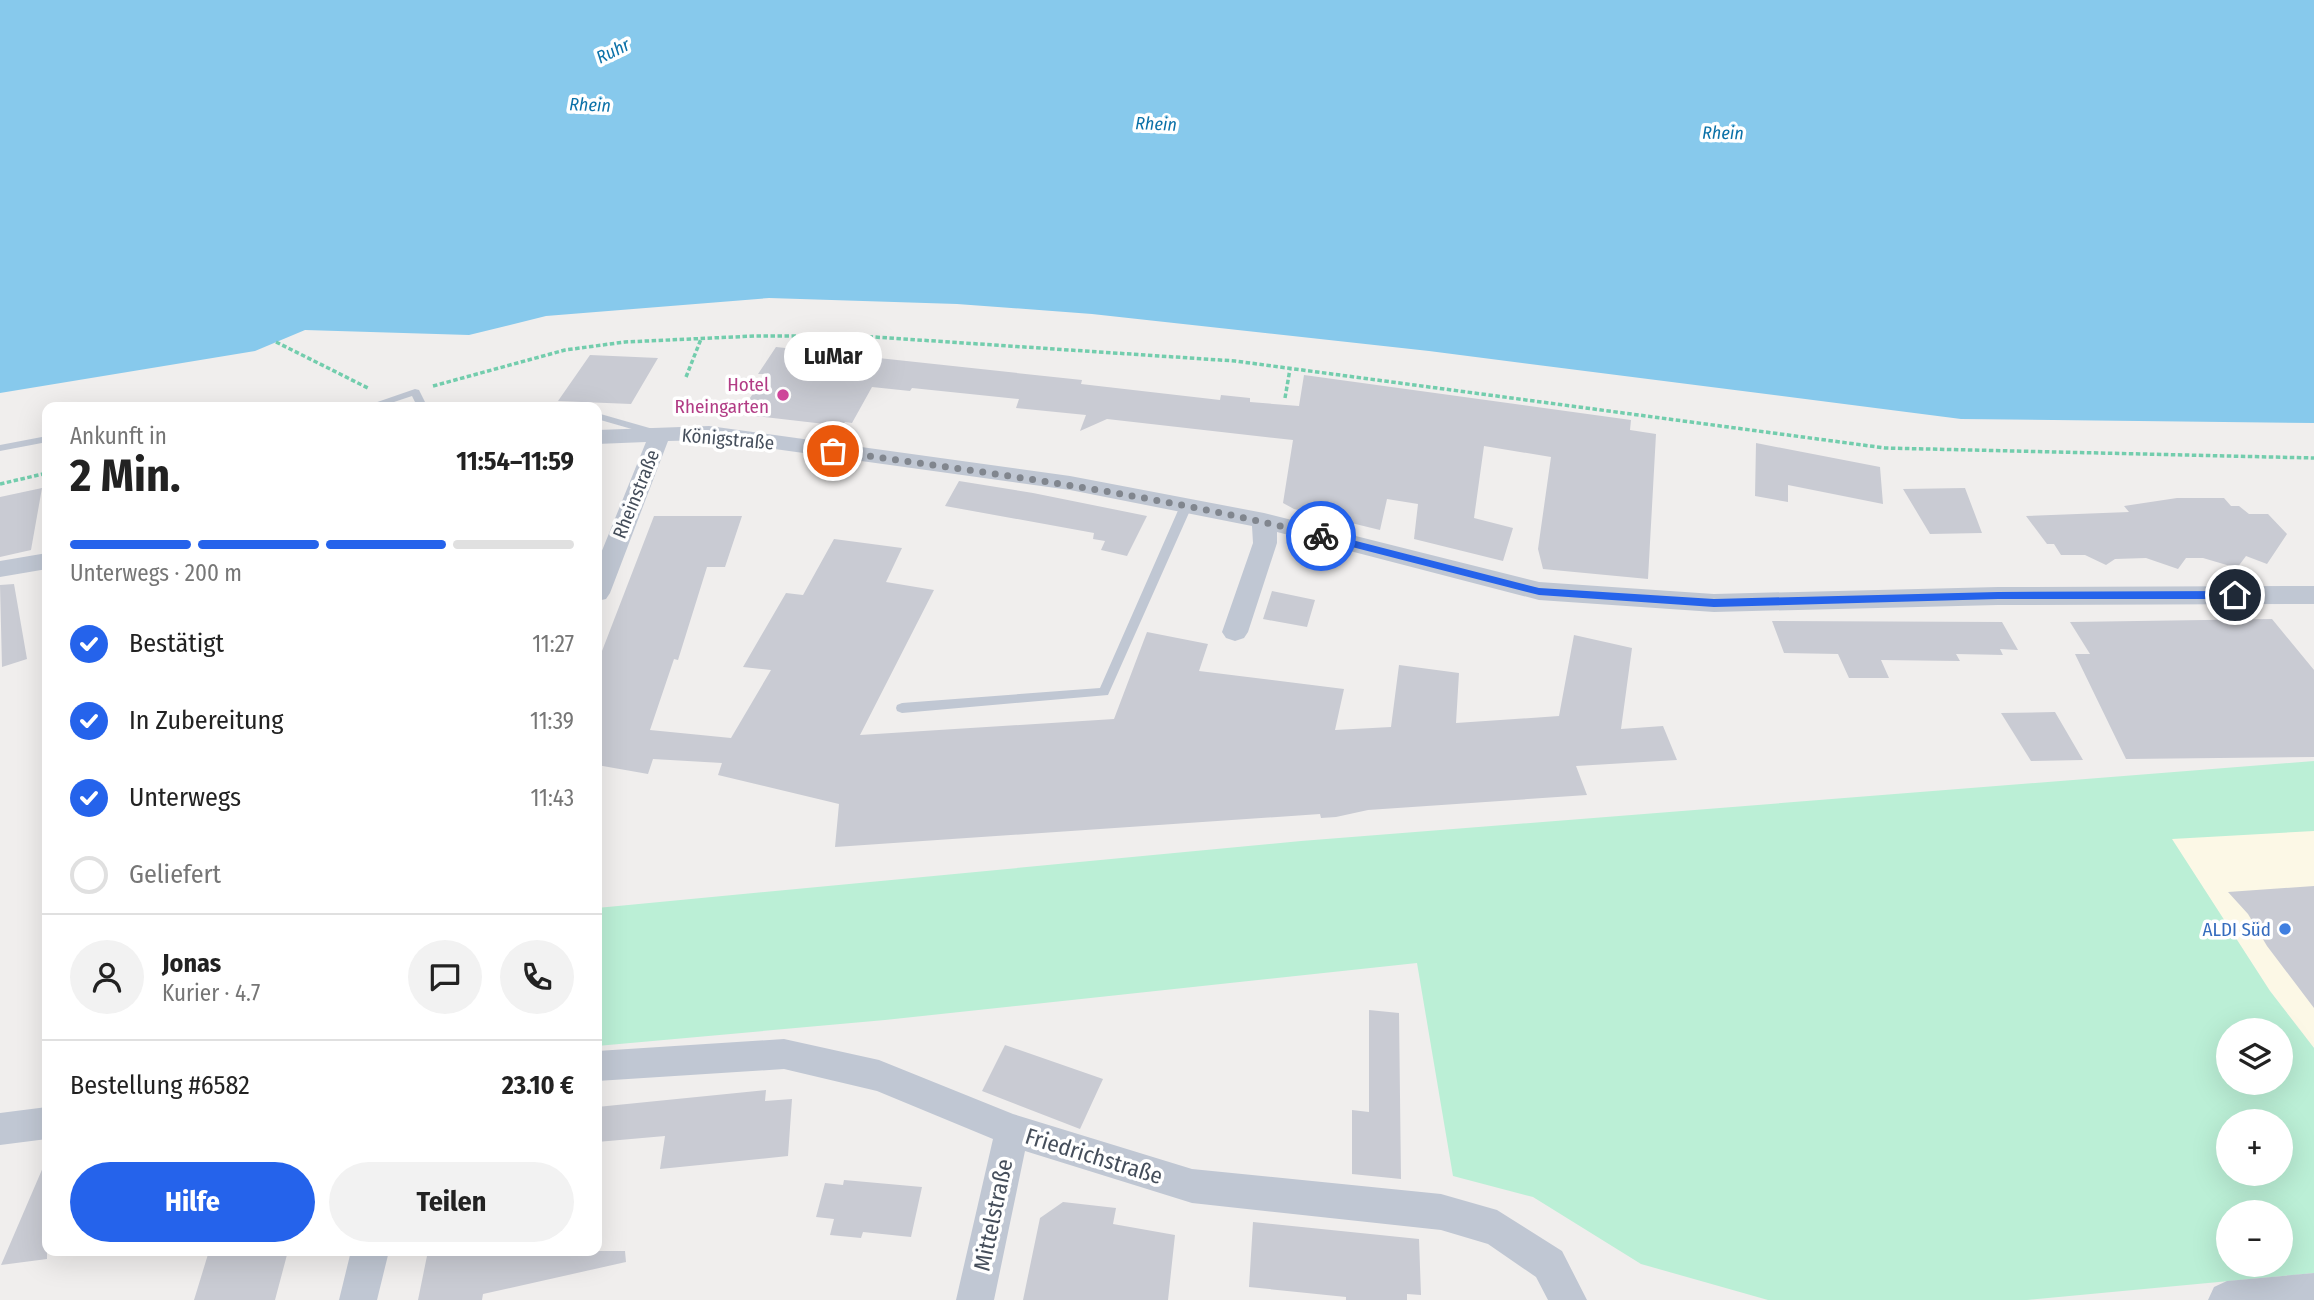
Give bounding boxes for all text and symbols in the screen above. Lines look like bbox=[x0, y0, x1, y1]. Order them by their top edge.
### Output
water label: Ruhr bbox=[593, 33, 634, 68]
water label: Rhein bbox=[569, 93, 611, 117]
water label: Rhein bbox=[1135, 112, 1177, 136]
water label: Rhein bbox=[1702, 122, 1744, 144]
callout: LuMar bbox=[784, 332, 882, 381]
text: LuMar bbox=[804, 342, 862, 370]
place label: Hotel Rheingarten bbox=[675, 373, 769, 418]
marker: Hotel Rheingarten bbox=[775, 387, 791, 403]
pin bbox=[803, 421, 863, 481]
text: Ankunft in bbox=[70, 422, 167, 450]
street label: Königstraße bbox=[681, 424, 775, 454]
icon: bag bbox=[814, 432, 852, 470]
text: 11:54–11:59 bbox=[456, 446, 574, 477]
street label: Rheinstraße bbox=[608, 446, 664, 542]
text: 2 Min. bbox=[70, 448, 181, 503]
courier bbox=[1286, 501, 1356, 571]
icon: bike bbox=[1302, 517, 1340, 555]
text: Unterwegs · 200 m bbox=[70, 559, 242, 587]
pin bbox=[2205, 565, 2265, 625]
icon: home bbox=[2216, 576, 2254, 614]
icon: check bbox=[70, 625, 108, 663]
text: Bestätigt bbox=[129, 628, 224, 659]
text: 11:27 bbox=[532, 630, 574, 658]
icon: check bbox=[70, 702, 108, 740]
text: In Zubereitung bbox=[129, 705, 283, 736]
text: 11:39 bbox=[530, 707, 574, 735]
icon: check bbox=[70, 779, 108, 817]
text: Unterwegs bbox=[129, 782, 241, 813]
text: 11:43 bbox=[530, 784, 574, 812]
text: Geliefert bbox=[129, 859, 221, 890]
place label: ALDI Süd bbox=[2203, 918, 2271, 941]
marker: ALDI Süd bbox=[2277, 921, 2293, 937]
button: person bbox=[70, 940, 144, 1014]
button: chat bbox=[408, 940, 482, 1014]
button: phone bbox=[500, 940, 574, 1014]
text: Jonas bbox=[162, 948, 221, 979]
text: Kurier · 4.7 bbox=[162, 979, 260, 1007]
map controls bbox=[2216, 1018, 2293, 1277]
button: layers bbox=[2216, 1018, 2293, 1095]
text: Bestellung #6582 bbox=[70, 1070, 250, 1101]
text: 23.10 € bbox=[502, 1070, 574, 1101]
button: + bbox=[2216, 1109, 2293, 1186]
street label: Friedrichstraße bbox=[1022, 1122, 1166, 1190]
street label: Mittelstraße bbox=[967, 1156, 1019, 1274]
button: Hilfe bbox=[70, 1162, 315, 1242]
button: Teilen bbox=[329, 1162, 574, 1242]
button: − bbox=[2216, 1200, 2293, 1277]

